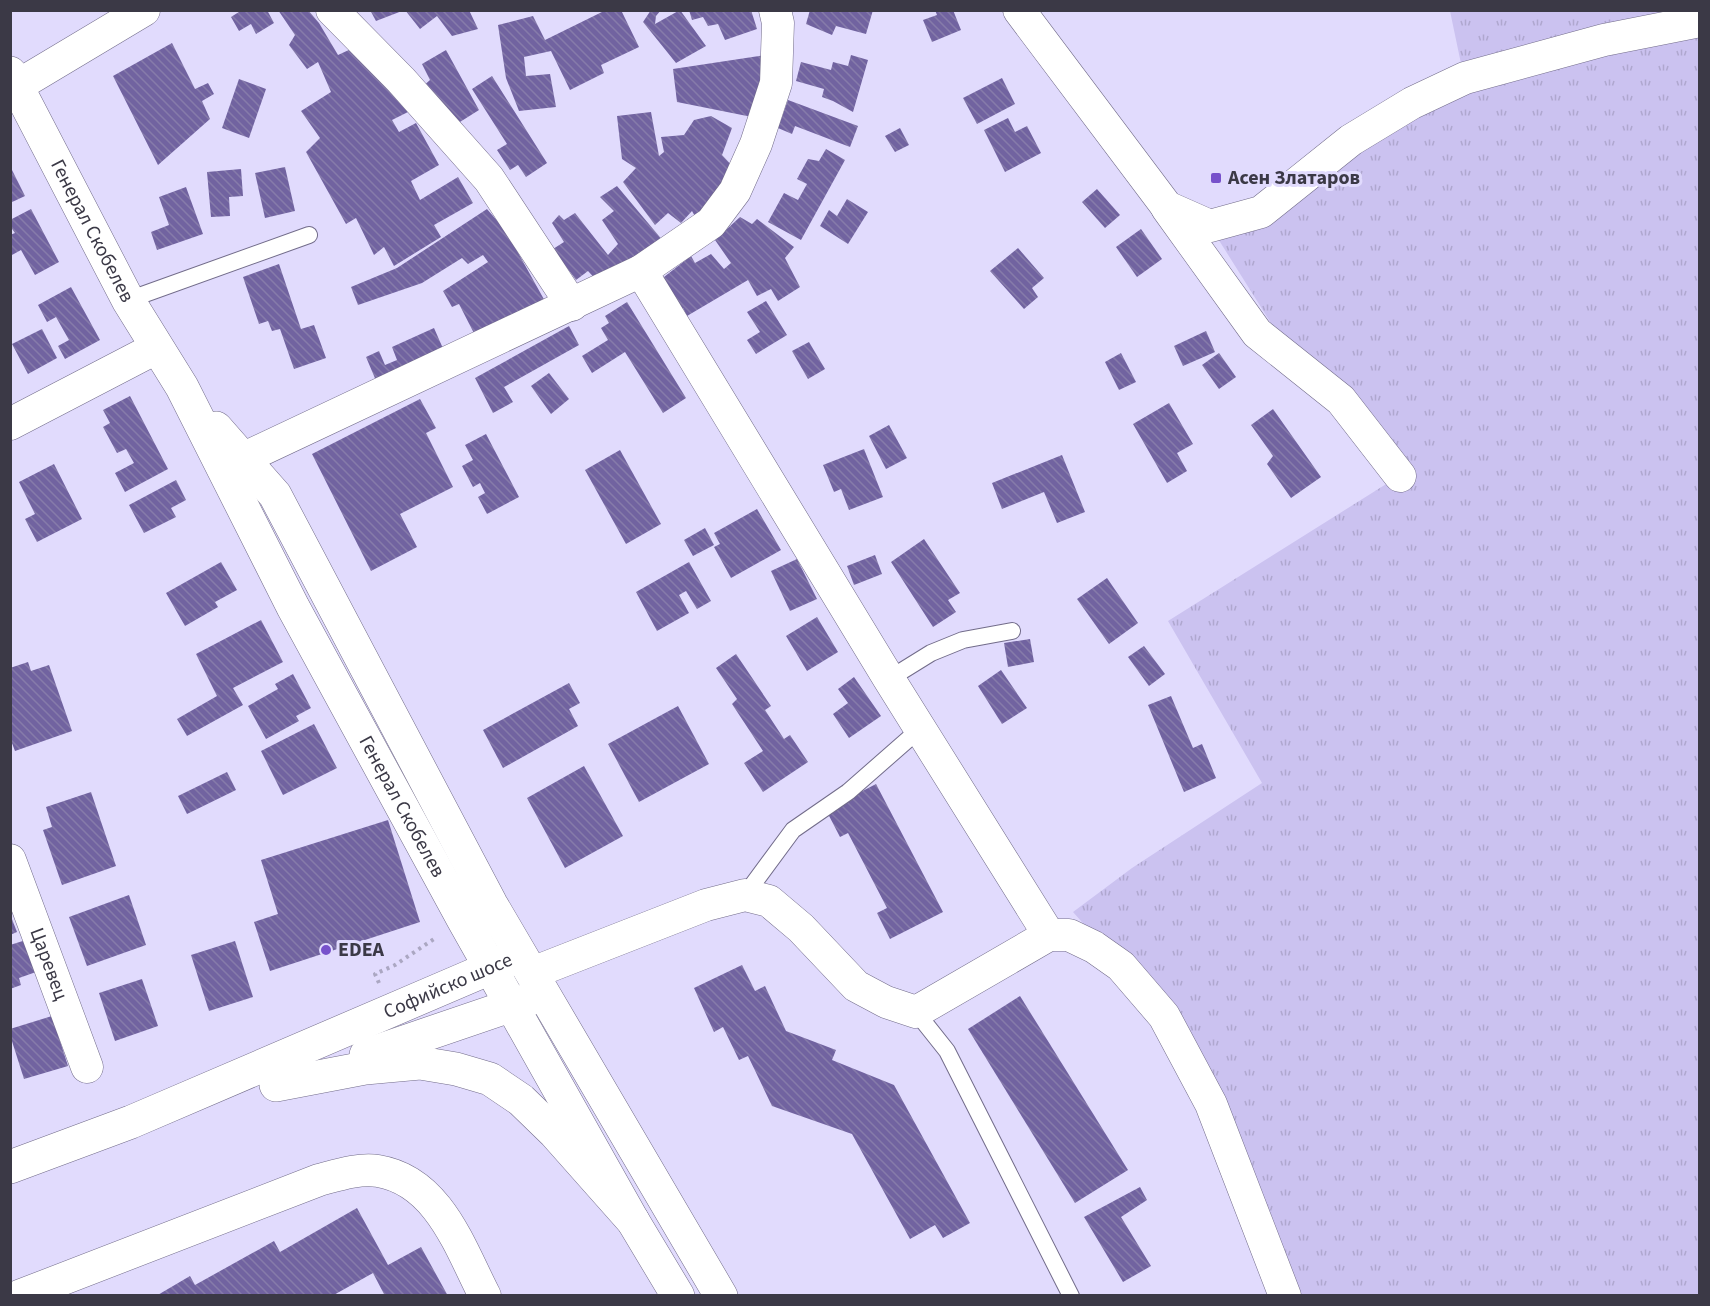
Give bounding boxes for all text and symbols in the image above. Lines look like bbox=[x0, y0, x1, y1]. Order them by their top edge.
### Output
street label: Генерал Скобелев bbox=[43, 154, 141, 307]
place label: Асен Златаров bbox=[1227, 164, 1360, 192]
marker: Асен Златаров bbox=[1209, 171, 1223, 185]
street label: Генерал Скобелев bbox=[352, 731, 452, 883]
street label: Царевец bbox=[22, 924, 75, 1004]
place label: EDEA bbox=[338, 936, 385, 964]
marker: EDEA bbox=[319, 943, 333, 957]
street label: Софийско шосе bbox=[379, 946, 517, 1026]

